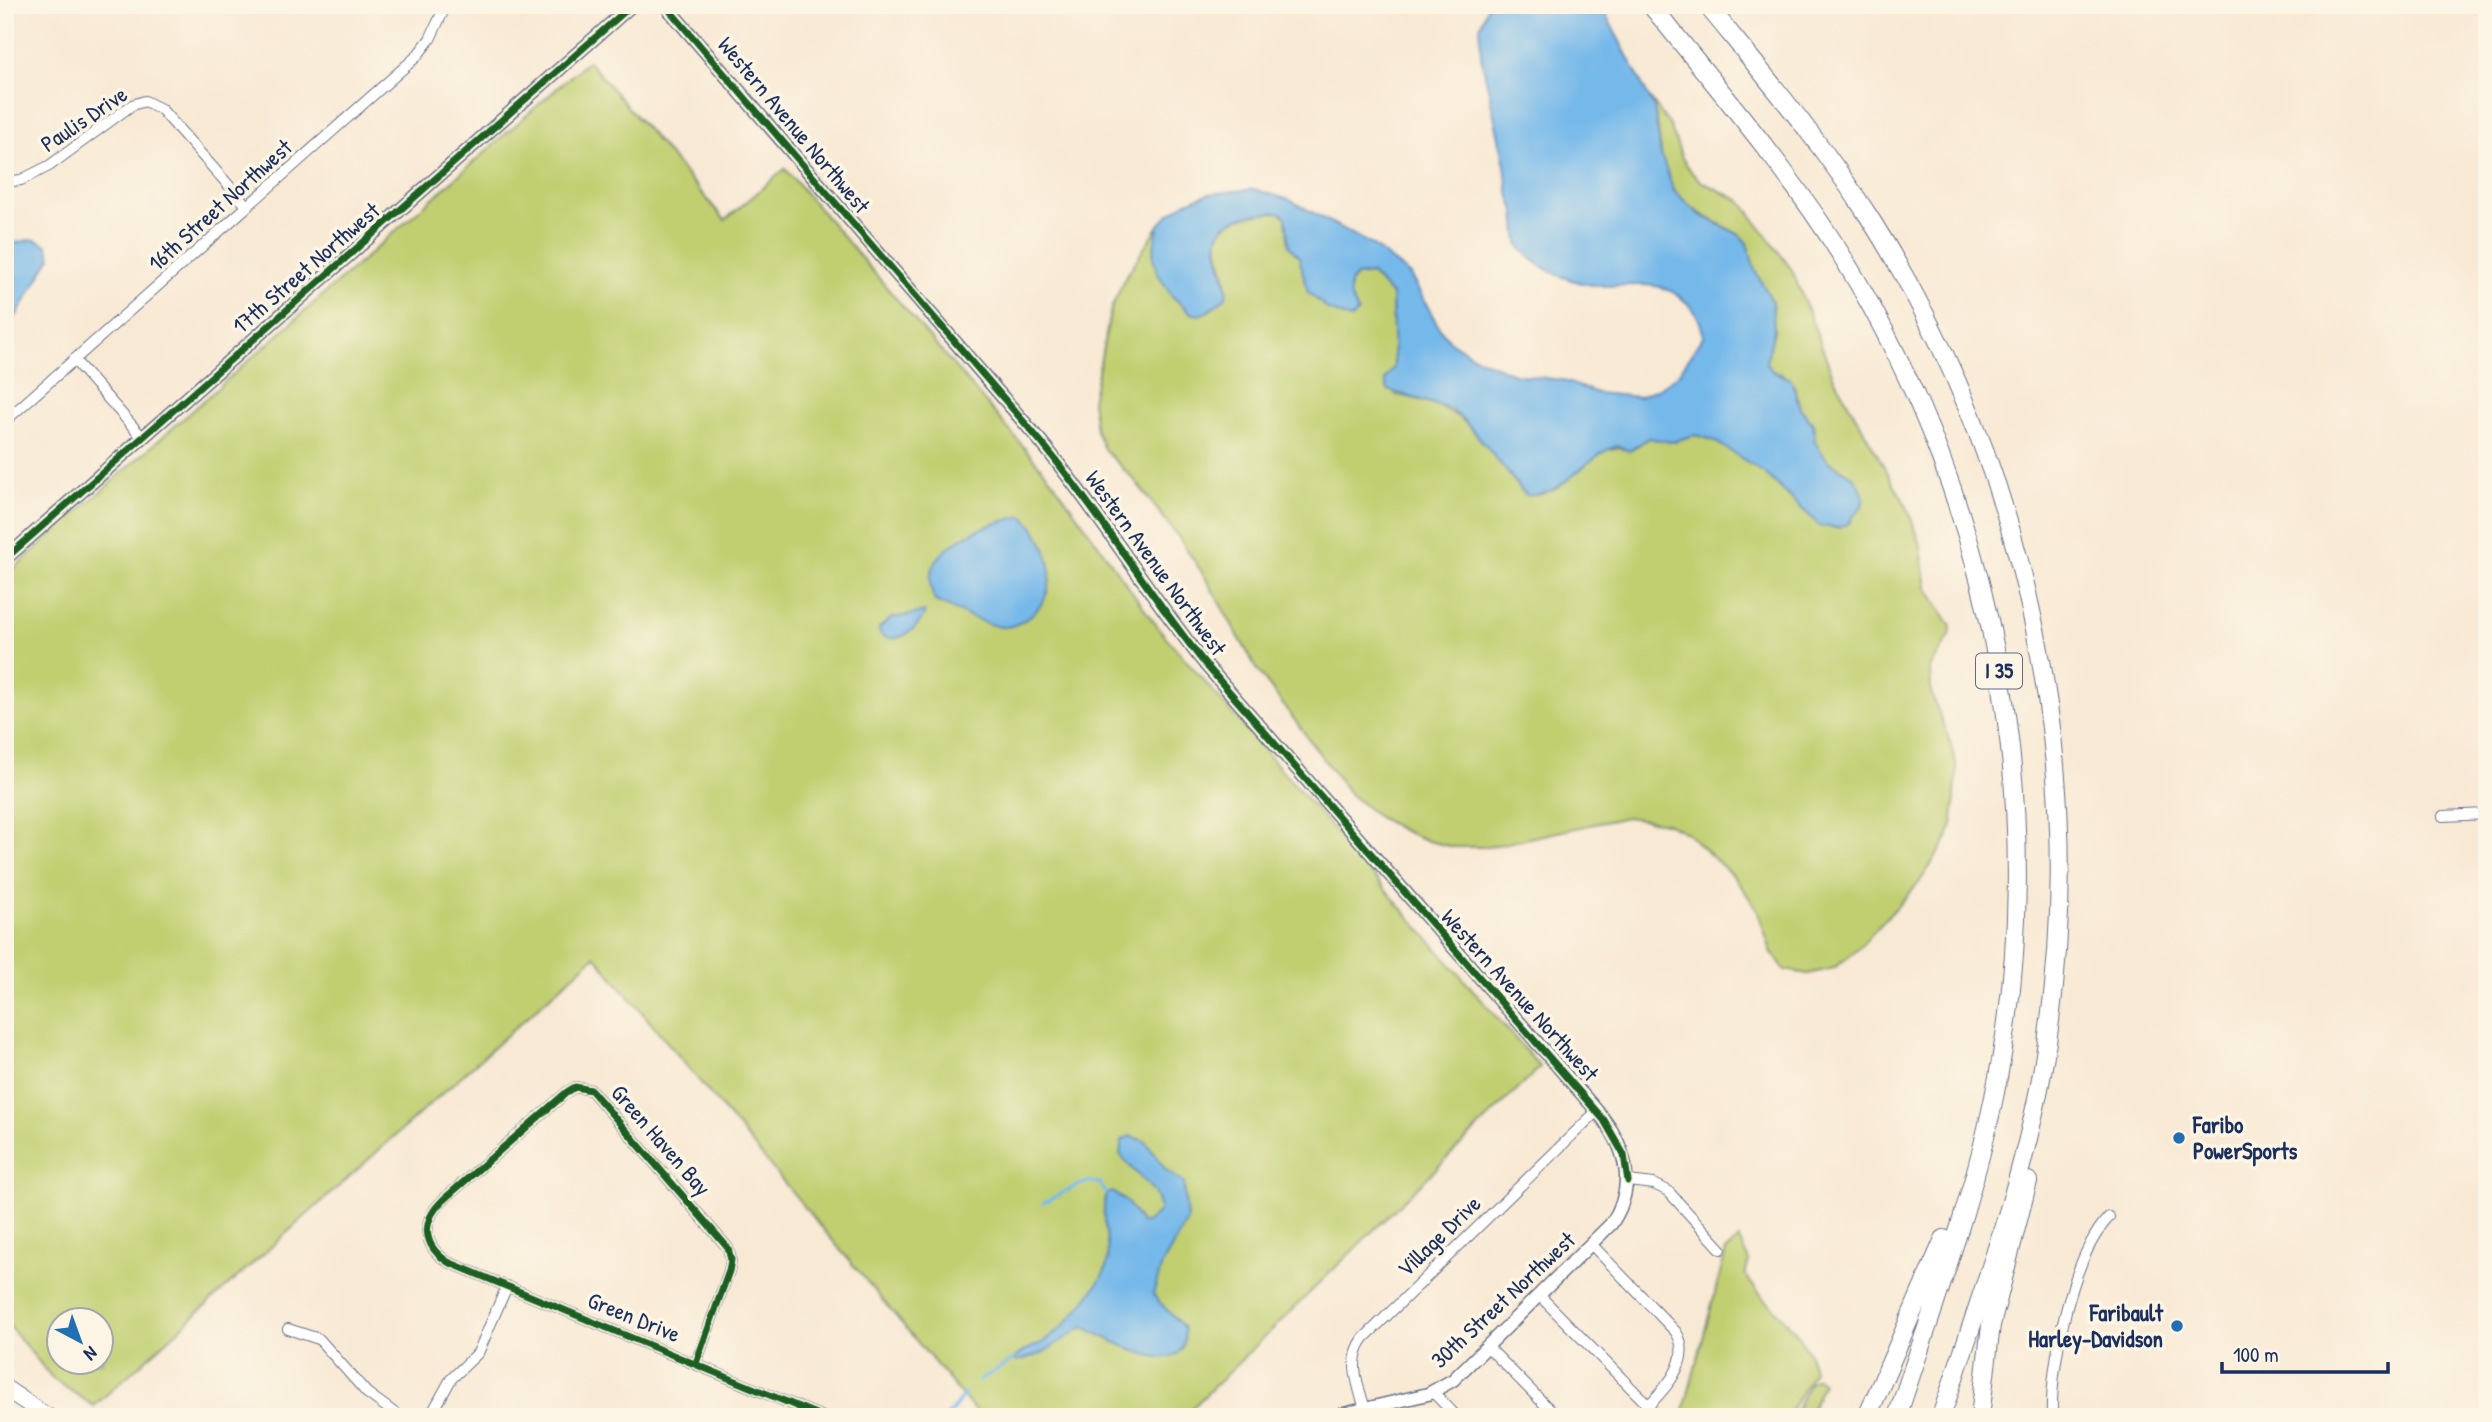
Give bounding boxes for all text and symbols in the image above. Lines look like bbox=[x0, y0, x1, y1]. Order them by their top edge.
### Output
street label: Western Avenue Northwest bbox=[711, 30, 878, 220]
street label: Paulis Drive bbox=[34, 78, 133, 159]
street label: 16th Street Northwest bbox=[141, 131, 299, 278]
street label: 17th Street Northwest bbox=[225, 194, 387, 340]
street label: Western Avenue Northwest bbox=[1079, 464, 1235, 662]
road number: I 35 bbox=[1976, 654, 2022, 688]
street label: Western Avenue Northwest bbox=[1435, 902, 1607, 1088]
street label: Green Haven Bay bbox=[604, 1077, 719, 1202]
place label: Faribo PowerSports bbox=[2192, 1109, 2297, 1167]
marker: Faribo PowerSports bbox=[2171, 1130, 2187, 1146]
street label: Village Drive bbox=[1390, 1188, 1487, 1283]
street label: 30th Street Northwest bbox=[1424, 1224, 1582, 1375]
street label: Green Drive bbox=[583, 1284, 685, 1349]
place label: Faribault Harley-Davidson bbox=[2028, 1297, 2164, 1355]
north arrow bbox=[46, 1306, 116, 1376]
marker: Faribault Harley-Davidson bbox=[2169, 1318, 2185, 1334]
scale bar bbox=[2222, 1331, 2389, 1375]
text: 100 m bbox=[2233, 1340, 2279, 1369]
text: N bbox=[79, 1341, 103, 1367]

